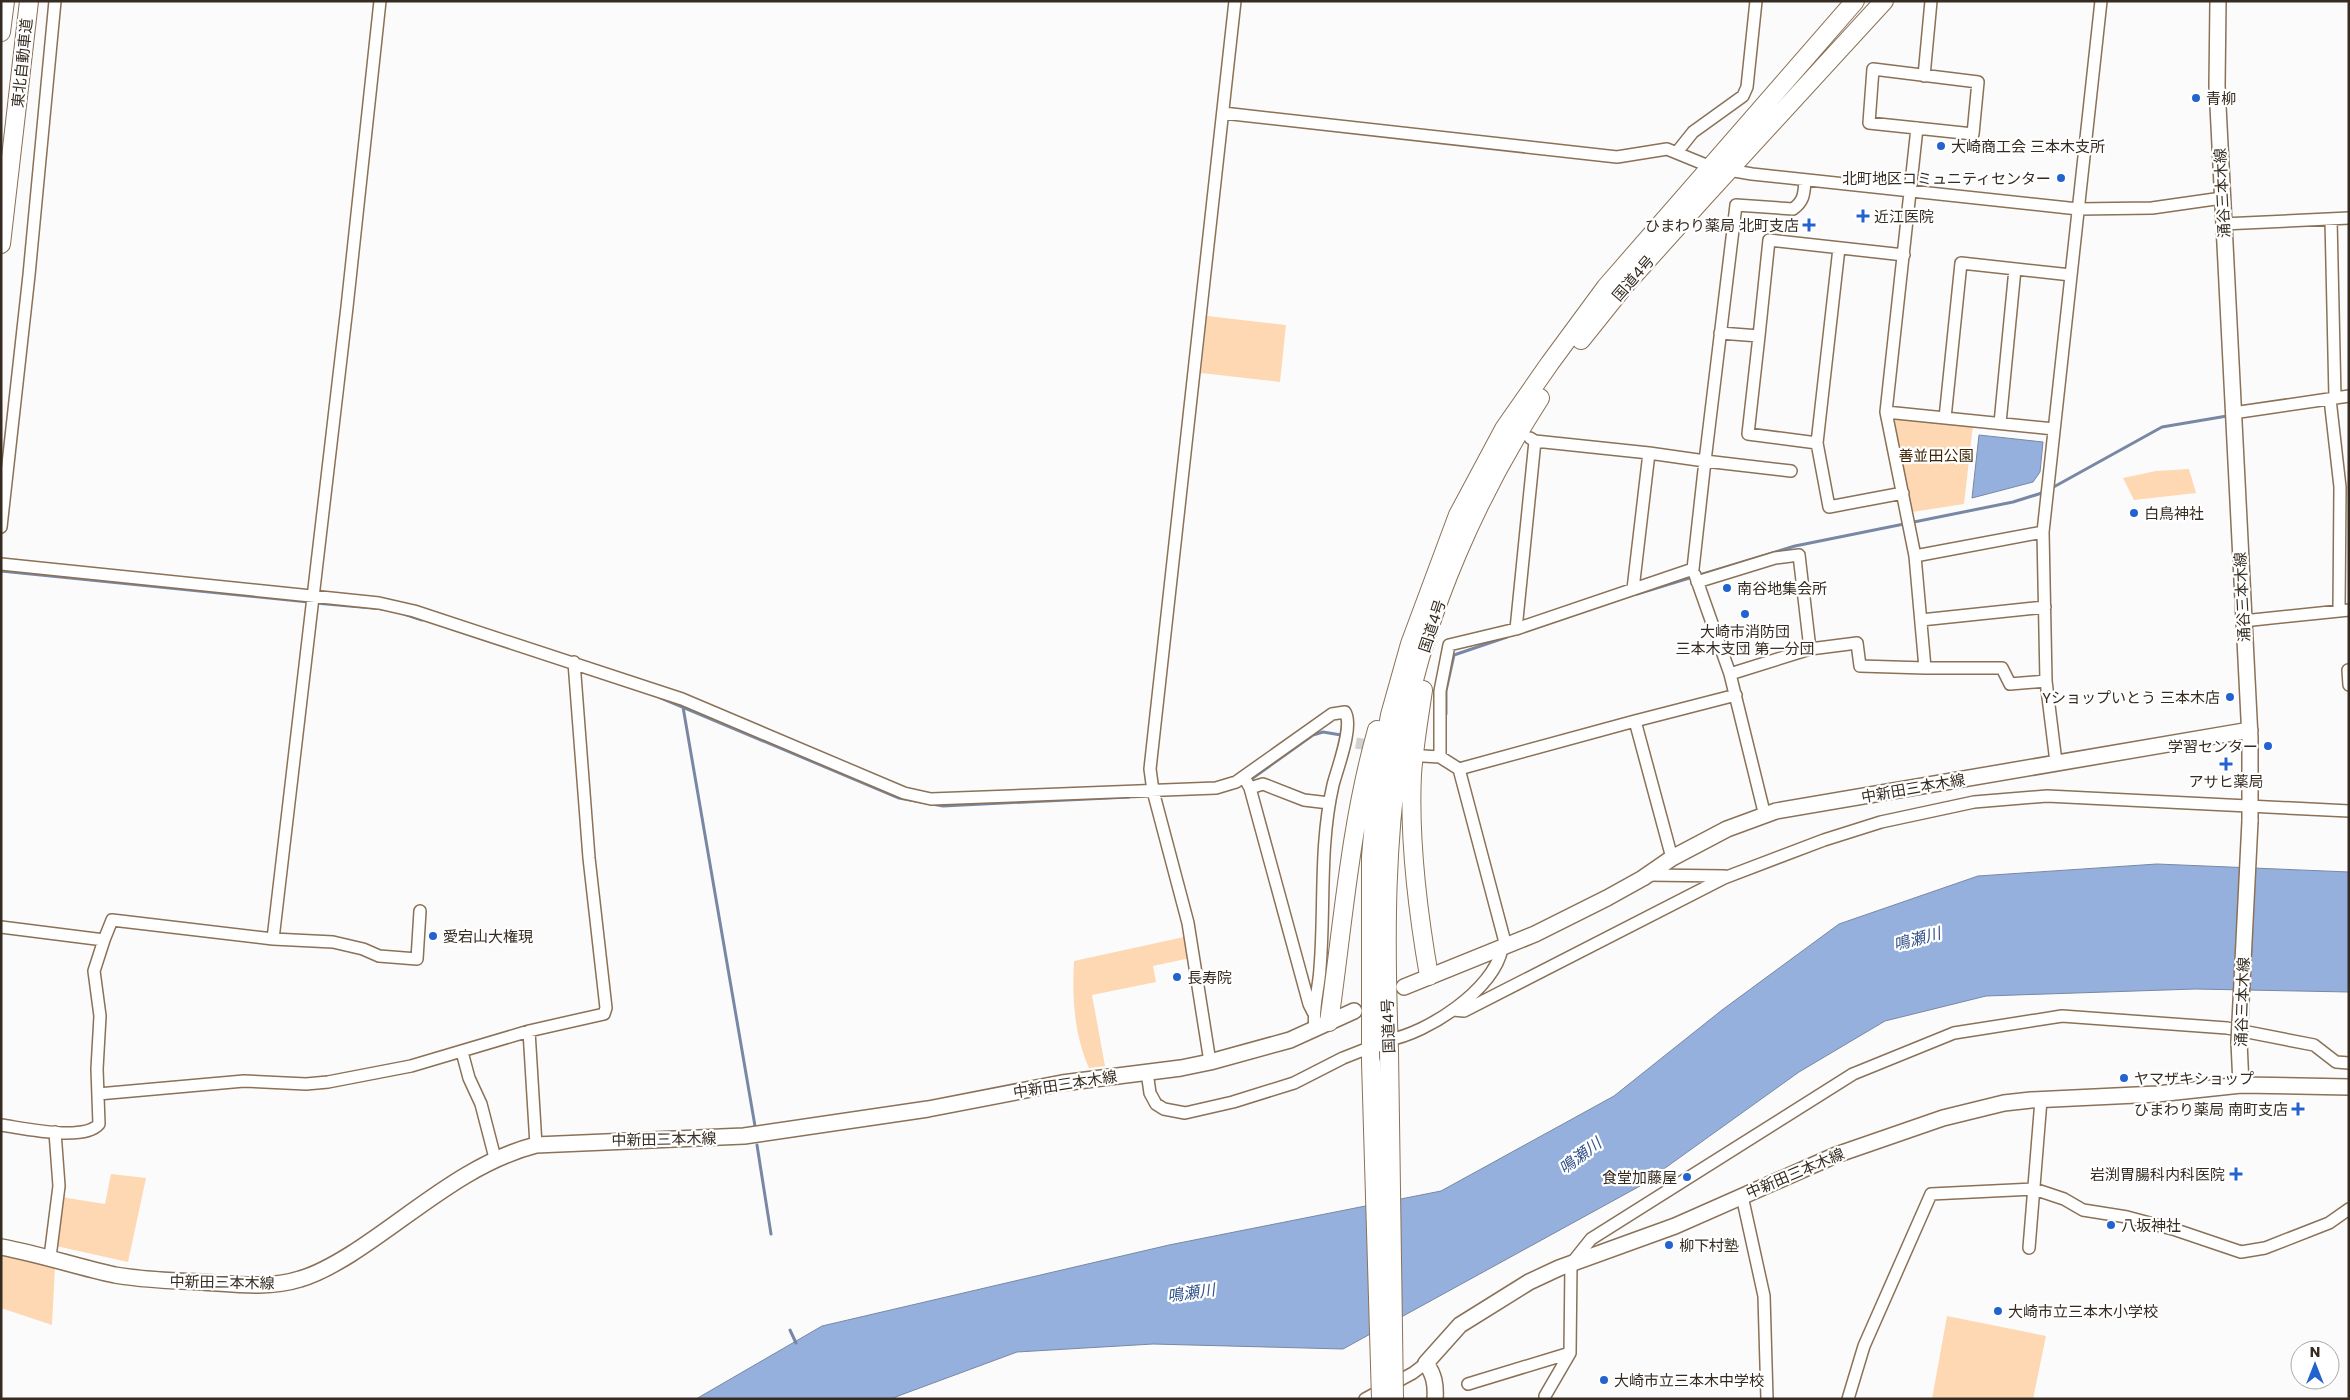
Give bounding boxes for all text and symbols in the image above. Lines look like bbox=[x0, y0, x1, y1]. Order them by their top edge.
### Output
street label: 東北自動車道 bbox=[7, 17, 37, 109]
place label: 青柳 bbox=[2206, 88, 2236, 109]
marker: 青柳 bbox=[2190, 92, 2202, 104]
place label: 大崎商工会 三本木支所 bbox=[1951, 136, 2105, 157]
marker: 大崎商工会 三本木支所 bbox=[1935, 140, 1947, 152]
street label: 涌谷三本木線 bbox=[2209, 148, 2235, 238]
place label: 北町地区コミュニティセンター bbox=[1842, 168, 2051, 189]
marker: 北町地区コミュニティセンター bbox=[2055, 172, 2067, 184]
place label: 近江医院 bbox=[1874, 206, 1934, 227]
marker: 近江医院 bbox=[1856, 209, 1870, 223]
place label: ひまわり薬局 北町支店 bbox=[1645, 215, 1799, 236]
marker: ひまわり薬局 北町支店 bbox=[1803, 219, 1815, 231]
street label: 国道4号 bbox=[1607, 251, 1659, 305]
park label: 善並田公園 bbox=[1898, 445, 1974, 466]
place label: 白鳥神社 bbox=[2144, 503, 2204, 524]
marker: 白鳥神社 bbox=[2128, 507, 2140, 519]
street label: 涌谷三本木線 bbox=[2229, 552, 2255, 642]
place label: 南谷地集会所 bbox=[1737, 578, 1827, 599]
marker: 南谷地集会所 bbox=[1721, 582, 1733, 594]
street label: 国道4号 bbox=[1414, 597, 1450, 655]
marker: 大崎市消防団 三本木支団 第一分団 bbox=[1739, 608, 1751, 620]
place label: 大崎市消防団 三本木支団 第一分団 bbox=[1675, 621, 1815, 659]
place label: Yショップいとう 三本木店 bbox=[2042, 687, 2220, 708]
marker: Yショップいとう 三本木店 bbox=[2224, 691, 2236, 703]
place label: 学習センター bbox=[2168, 736, 2258, 757]
marker: 学習センター bbox=[2262, 740, 2274, 752]
marker: アサヒ薬局 bbox=[2220, 758, 2232, 770]
street label: 中新田三本木線 bbox=[1859, 769, 1967, 807]
place label: アサヒ薬局 bbox=[2188, 771, 2264, 792]
water label: 鳴瀬川 bbox=[1891, 921, 1945, 956]
place label: 愛宕山大権現 bbox=[443, 926, 533, 947]
marker: 愛宕山大権現 bbox=[427, 930, 439, 942]
street label: 涌谷三本木線 bbox=[2230, 957, 2254, 1047]
place label: 長寿院 bbox=[1187, 967, 1232, 988]
marker: 長寿院 bbox=[1171, 971, 1183, 983]
street label: 国道4号 bbox=[1377, 998, 1399, 1054]
street label: 中新田三本木線 bbox=[1011, 1065, 1119, 1103]
place label: ヤマザキショップ bbox=[2134, 1068, 2254, 1089]
marker: ヤマザキショップ bbox=[2118, 1072, 2130, 1084]
place label: ひまわり薬局 南町支店 bbox=[2134, 1099, 2288, 1120]
marker: ひまわり薬局 南町支店 bbox=[2292, 1103, 2304, 1115]
street label: 中新田三本木線 bbox=[611, 1128, 717, 1150]
water label: 鳴瀬川 bbox=[1554, 1131, 1608, 1180]
street label: 中新田三本木線 bbox=[1743, 1143, 1847, 1203]
place label: 岩渕胃腸科内科医院 bbox=[2090, 1164, 2225, 1185]
place label: 食堂加藤屋 bbox=[1602, 1167, 1677, 1188]
marker: 岩渕胃腸科内科医院 bbox=[2229, 1167, 2243, 1181]
marker: 食堂加藤屋 bbox=[1681, 1171, 1693, 1183]
place label: 八坂神社 bbox=[2121, 1215, 2181, 1236]
marker: 八坂神社 bbox=[2105, 1219, 2117, 1231]
place label: 柳下村塾 bbox=[1679, 1235, 1739, 1256]
marker: 柳下村塾 bbox=[1663, 1239, 1675, 1251]
street label: 中新田三本木線 bbox=[169, 1271, 275, 1293]
water label: 鳴瀬川 bbox=[1166, 1278, 1218, 1308]
place label: 大崎市立三本木小学校 bbox=[2008, 1301, 2158, 1322]
marker: 大崎市立三本木小学校 bbox=[1992, 1305, 2004, 1317]
north arrow bbox=[2290, 1340, 2340, 1390]
text: N bbox=[2310, 1342, 2320, 1362]
place label: 大崎市立三本木中学校 bbox=[1614, 1370, 1764, 1391]
marker: 大崎市立三本木中学校 bbox=[1598, 1374, 1610, 1386]

